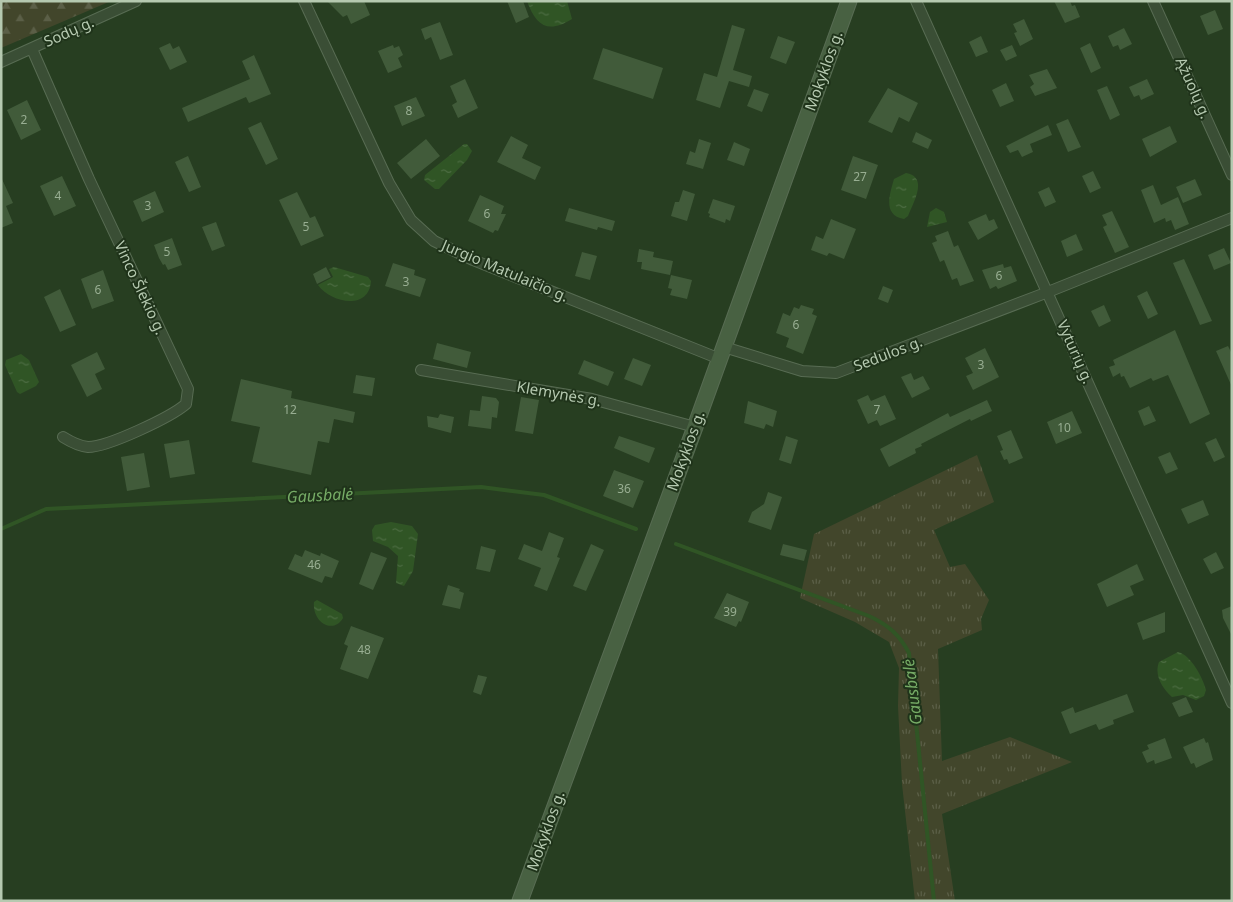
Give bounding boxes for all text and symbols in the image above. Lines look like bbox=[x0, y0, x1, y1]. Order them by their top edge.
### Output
street label: Sodų g. bbox=[40, 11, 97, 51]
street label: Mokyklos g. bbox=[799, 28, 847, 113]
street label: Ąžuolų g. bbox=[1172, 54, 1216, 121]
house number: 8 bbox=[406, 102, 413, 119]
house number: 2 bbox=[21, 111, 28, 128]
house number: 27 bbox=[853, 168, 867, 185]
house number: 4 bbox=[55, 187, 62, 204]
house number: 3 bbox=[145, 197, 152, 214]
house number: 6 bbox=[484, 205, 491, 222]
house number: 5 bbox=[303, 218, 310, 235]
street label: Jurgio Matulaičio g. bbox=[437, 234, 572, 306]
street label: Vinco Šlekio g. bbox=[111, 238, 171, 338]
house number: 5 bbox=[164, 243, 171, 260]
house number: 6 bbox=[996, 267, 1003, 284]
house number: 3 bbox=[403, 273, 410, 290]
house number: 6 bbox=[95, 281, 102, 298]
house number: 6 bbox=[793, 316, 800, 333]
street label: Vyturių g. bbox=[1053, 317, 1099, 387]
street label: Sedulos g. bbox=[850, 331, 925, 375]
house number: 3 bbox=[978, 356, 985, 373]
street label: Klemynės g. bbox=[515, 376, 603, 410]
house number: 12 bbox=[283, 401, 297, 418]
house number: 7 bbox=[874, 401, 881, 418]
street label: Mokyklos g. bbox=[661, 408, 709, 493]
house number: 10 bbox=[1057, 419, 1071, 436]
house number: 36 bbox=[617, 480, 631, 497]
water label: Gausbalė bbox=[286, 482, 354, 508]
house number: 46 bbox=[307, 556, 321, 573]
house number: 39 bbox=[723, 603, 737, 620]
house number: 48 bbox=[357, 641, 371, 658]
water label: Gausbalė bbox=[897, 658, 927, 726]
street label: Mokyklos g. bbox=[521, 788, 569, 873]

